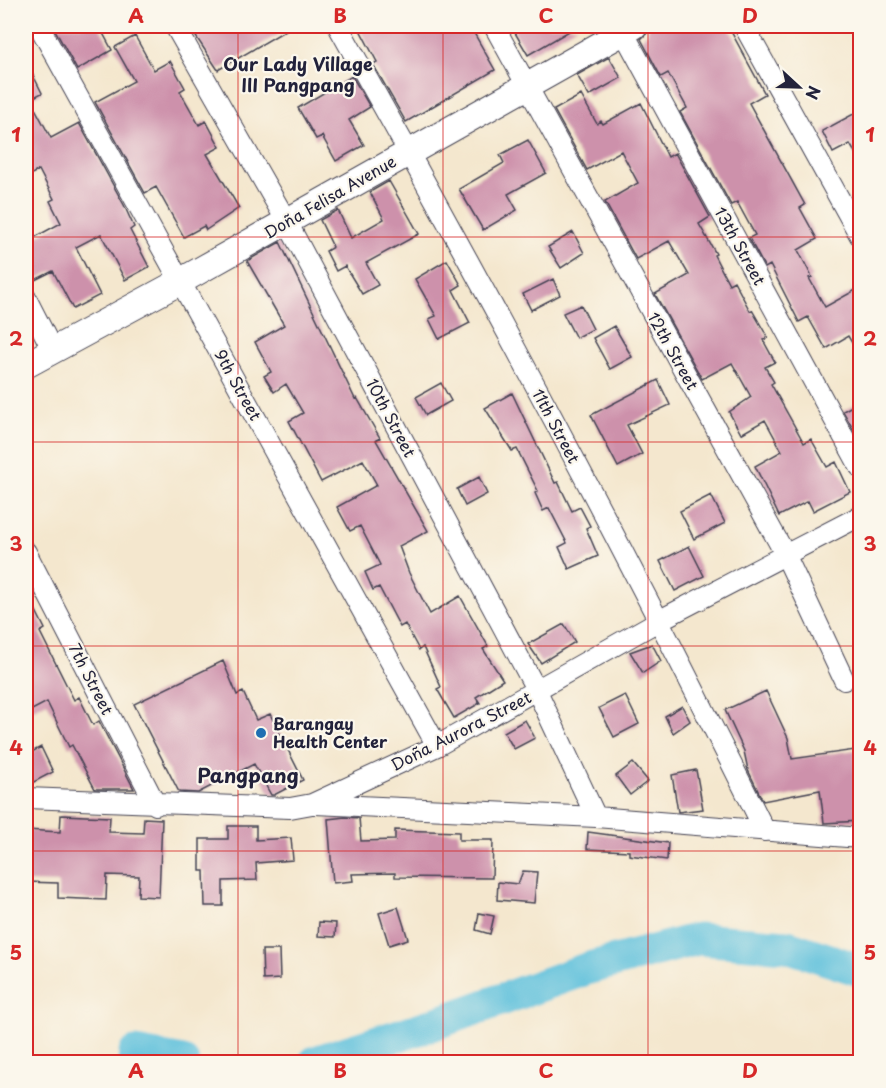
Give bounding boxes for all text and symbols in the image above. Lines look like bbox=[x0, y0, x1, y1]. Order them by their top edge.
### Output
text: A bbox=[128, 0, 144, 30]
text: B bbox=[333, 0, 347, 30]
text: C bbox=[538, 0, 554, 30]
text: D bbox=[742, 0, 758, 30]
district label: Our Lady Village III Pangpang bbox=[223, 50, 373, 98]
north arrow bbox=[769, 57, 829, 117]
text: N bbox=[800, 83, 827, 103]
text: 1 bbox=[11, 119, 21, 149]
text: 1 bbox=[865, 119, 875, 149]
street label: Doña Felisa Avenue bbox=[259, 148, 400, 244]
street label: 13th Street bbox=[709, 202, 773, 290]
street label: 12th Street bbox=[643, 307, 705, 394]
text: 2 bbox=[9, 323, 23, 353]
text: 2 bbox=[863, 323, 877, 353]
street label: 9th Street bbox=[209, 345, 269, 425]
street label: 10th Street bbox=[361, 374, 423, 462]
street label: 11th Street bbox=[527, 384, 587, 468]
text: 3 bbox=[9, 528, 23, 558]
text: 3 bbox=[863, 528, 877, 558]
street label: 7th Street bbox=[64, 639, 120, 719]
street label: Doña Aurora Street bbox=[386, 684, 535, 776]
place label: Barangay Health Center bbox=[273, 711, 388, 753]
marker: Barangay Health Center bbox=[254, 726, 268, 740]
text: 4 bbox=[9, 732, 23, 762]
text: 4 bbox=[863, 732, 877, 762]
district label: Pangpang bbox=[197, 760, 299, 790]
text: 5 bbox=[10, 937, 22, 967]
text: 5 bbox=[864, 937, 876, 967]
text: A bbox=[128, 1055, 144, 1085]
text: B bbox=[333, 1055, 347, 1085]
text: C bbox=[538, 1055, 554, 1085]
text: D bbox=[742, 1055, 758, 1085]

